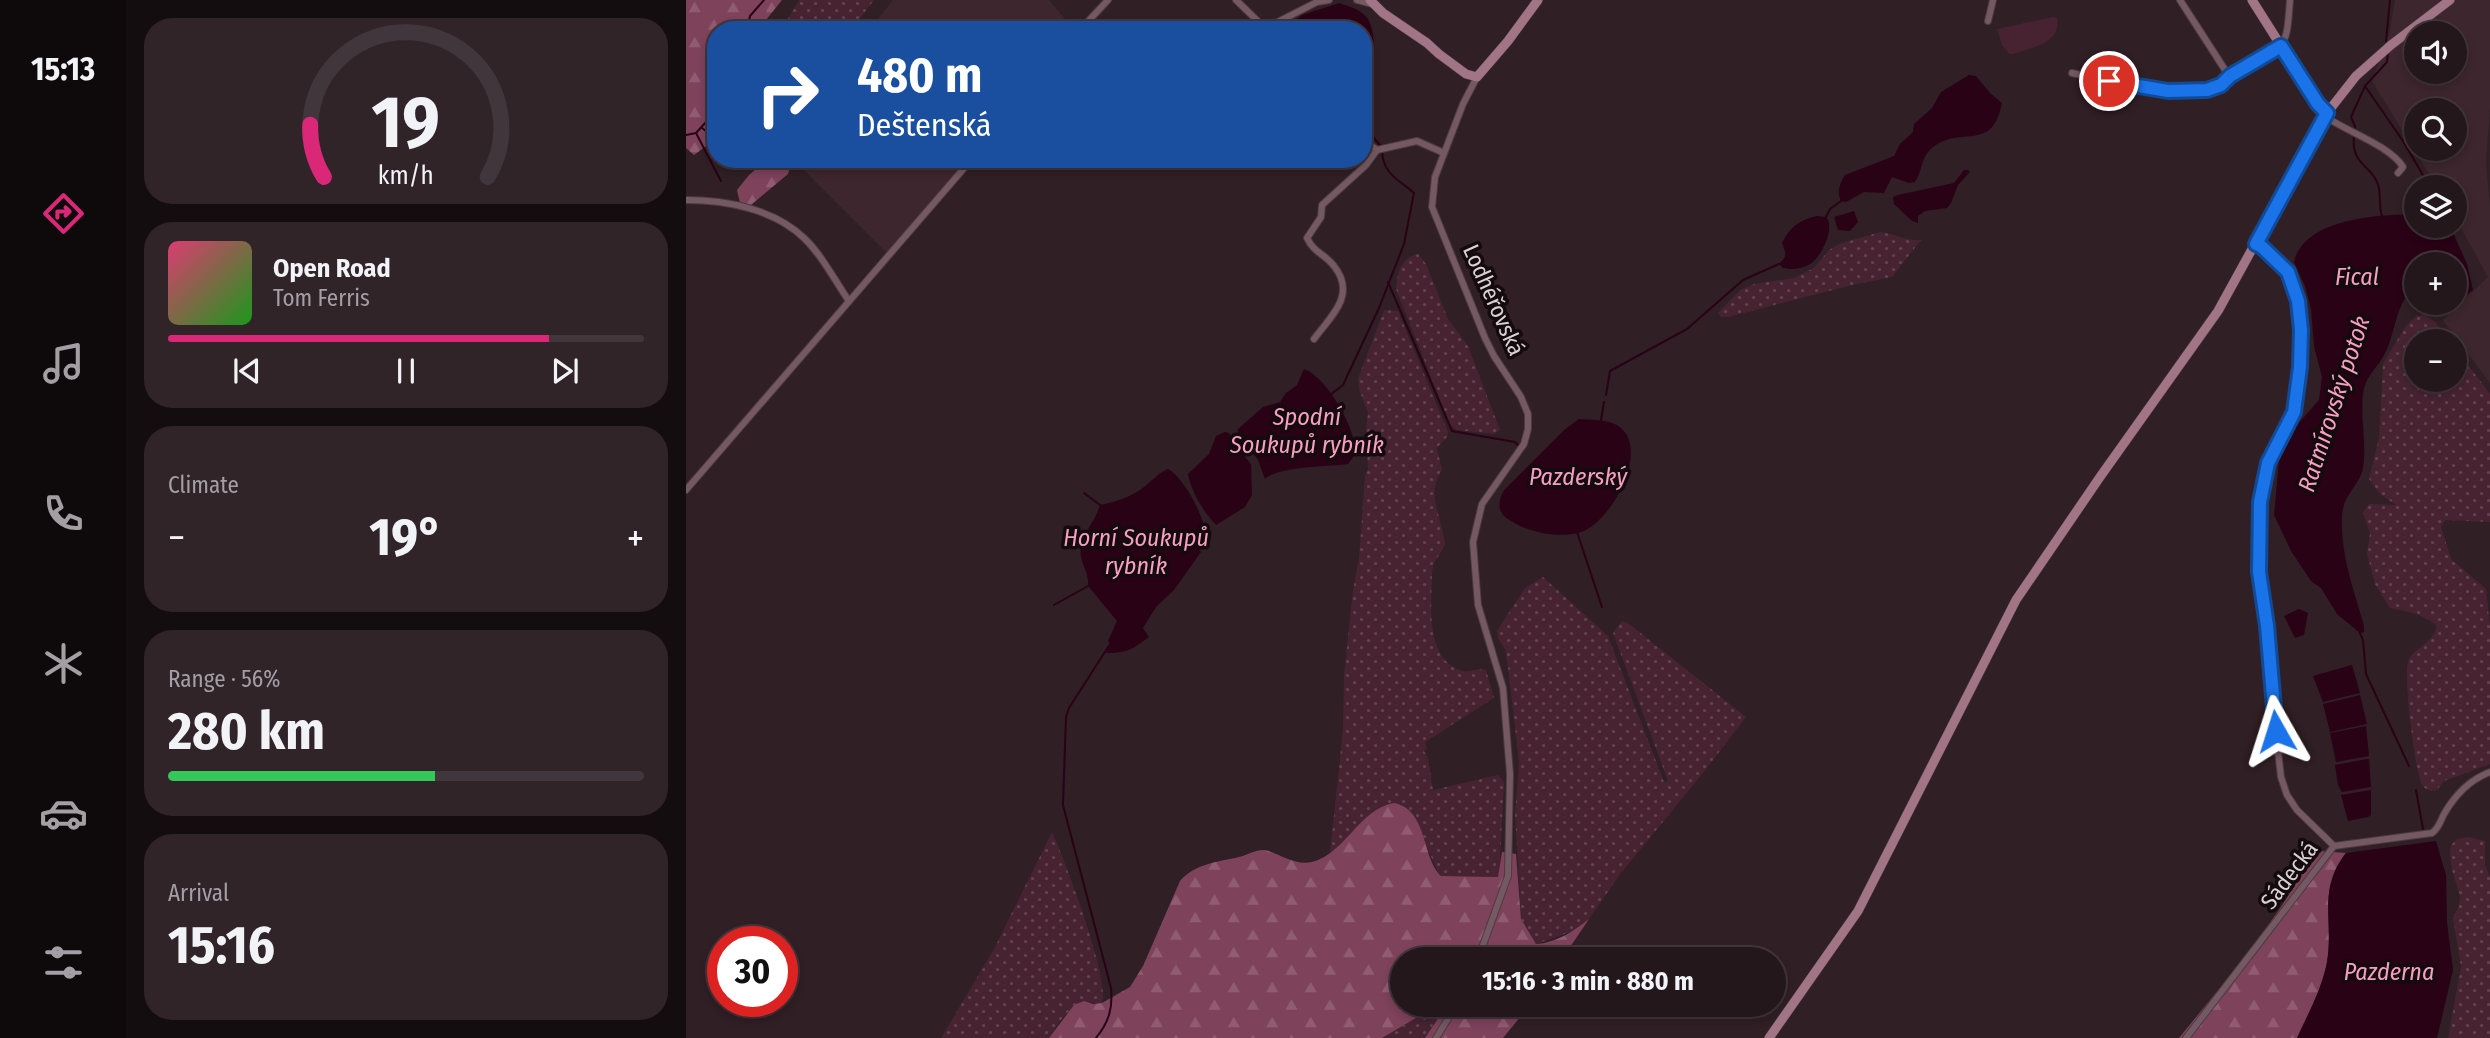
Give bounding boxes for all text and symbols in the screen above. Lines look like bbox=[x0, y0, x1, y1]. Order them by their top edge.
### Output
map controls bbox=[2404, 21, 2467, 392]
button: sound bbox=[2404, 21, 2467, 84]
text: 480 m bbox=[857, 46, 982, 105]
icon: right bbox=[742, 49, 833, 140]
text: 15:13 bbox=[31, 50, 95, 88]
pin bbox=[2079, 51, 2139, 111]
icon: arrive bbox=[2090, 62, 2128, 100]
text: 19 bbox=[372, 79, 440, 166]
button: search bbox=[2404, 98, 2467, 161]
text: Deštenská bbox=[857, 106, 992, 144]
text: km/h bbox=[378, 161, 434, 191]
button: layers bbox=[2404, 175, 2467, 238]
icon: directions bbox=[39, 189, 88, 238]
street label: Lodhéřovská bbox=[1457, 240, 1531, 360]
button: + bbox=[2404, 252, 2467, 315]
text: Open Road bbox=[273, 253, 391, 284]
water label: Fical bbox=[2335, 263, 2379, 291]
text: Tom Ferris bbox=[273, 284, 370, 312]
water label: Ratmírovský potok bbox=[2292, 312, 2376, 495]
button: − bbox=[2404, 329, 2467, 392]
icon: music bbox=[39, 339, 88, 388]
icon: previous bbox=[228, 352, 266, 390]
icon: pause bbox=[387, 352, 425, 390]
icon: next bbox=[546, 352, 584, 390]
water label: Spodní Soukupů rybník bbox=[1229, 403, 1384, 459]
water label: Pazderský bbox=[1529, 463, 1628, 491]
text: Climate bbox=[168, 471, 239, 499]
icon: phone bbox=[39, 489, 88, 538]
text: 19° bbox=[369, 506, 443, 569]
text: − bbox=[168, 515, 185, 561]
text: + bbox=[627, 515, 644, 561]
water label: Horní Soukupů rybník bbox=[1063, 524, 1209, 580]
icon: climate bbox=[39, 639, 88, 688]
text: Range · 56% bbox=[168, 665, 280, 693]
position arrow bbox=[2239, 694, 2313, 768]
text: 280 km bbox=[168, 700, 325, 763]
icon: car bbox=[39, 789, 88, 838]
street label: Sádecká bbox=[2254, 835, 2324, 915]
text: Arrival bbox=[168, 879, 229, 907]
text: 15:16 bbox=[168, 914, 275, 977]
speed limit sign: 30 bbox=[707, 926, 798, 1017]
icon: filters bbox=[39, 938, 88, 987]
water label: Pazderna bbox=[2344, 958, 2434, 986]
text: 15:16 · 3 min · 880 m bbox=[1482, 966, 1694, 997]

